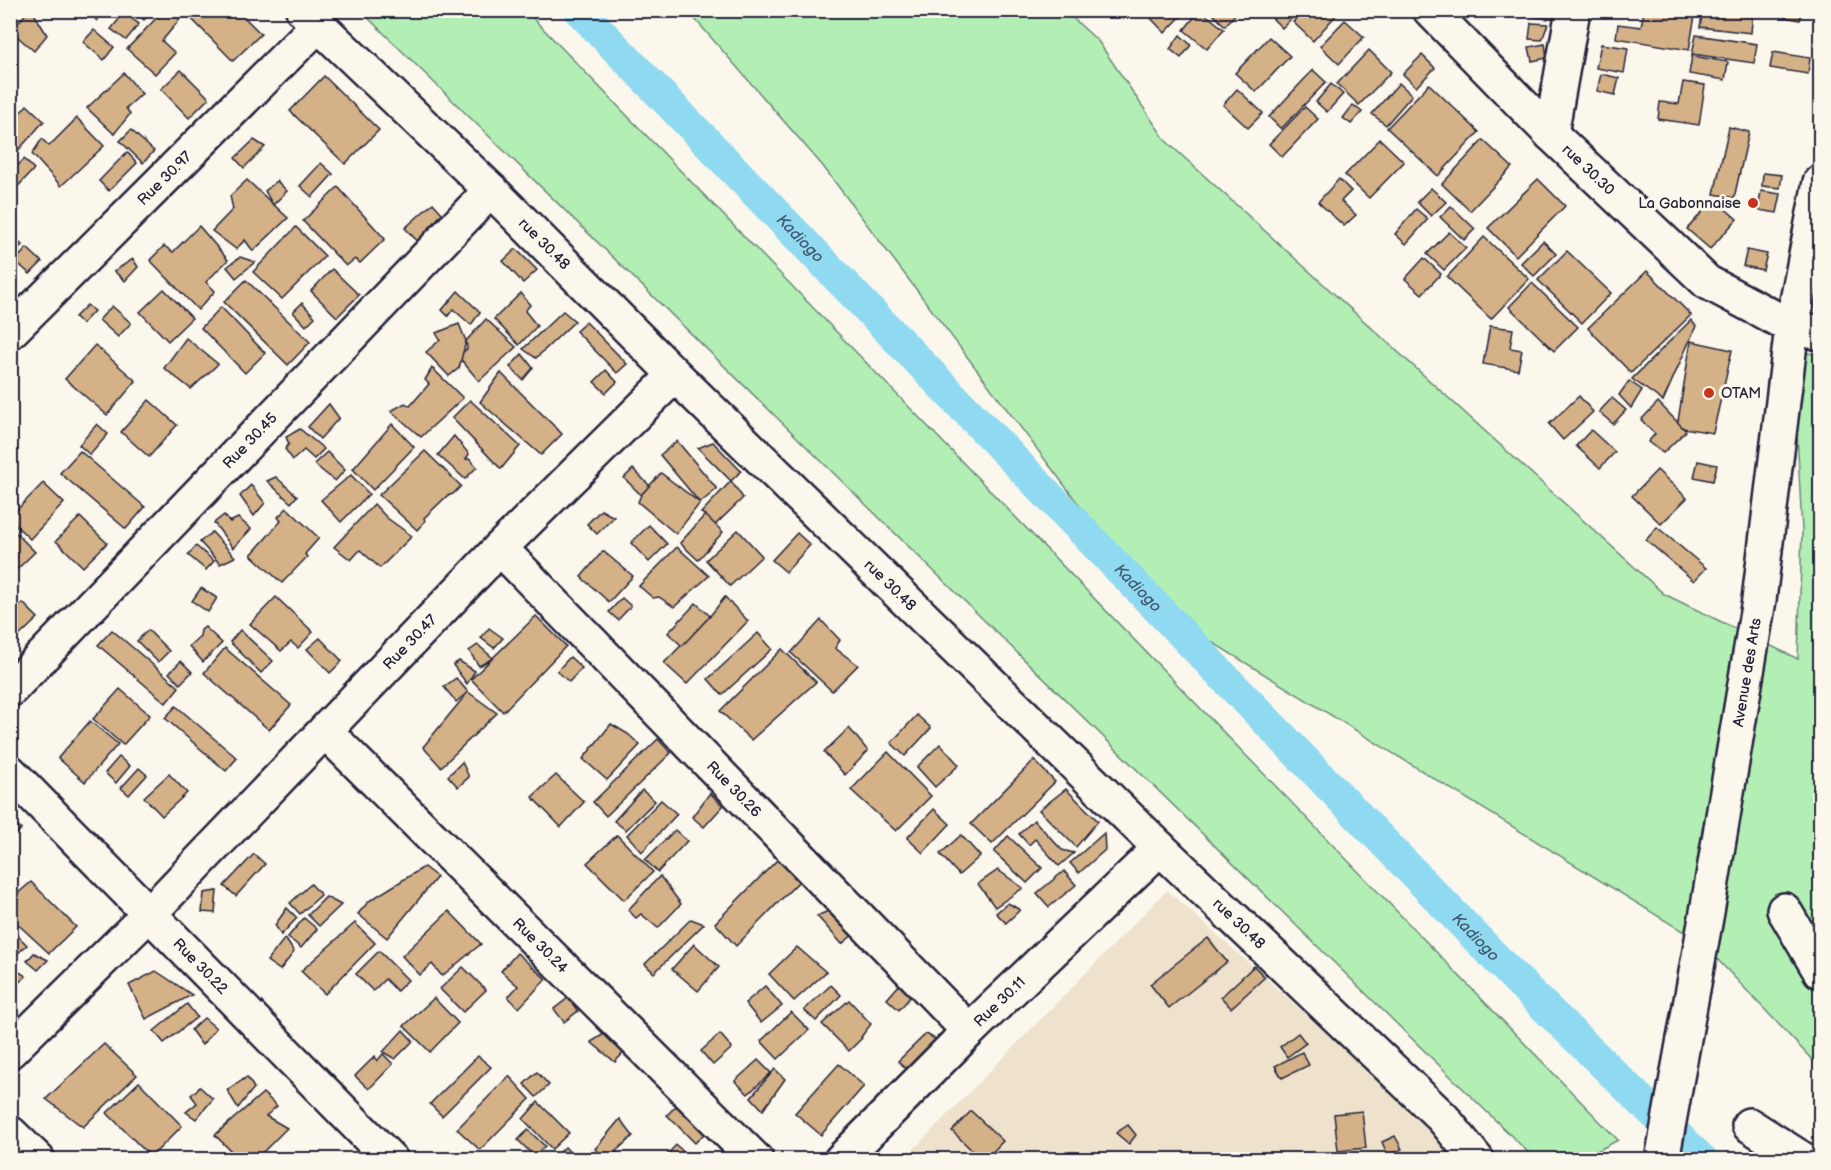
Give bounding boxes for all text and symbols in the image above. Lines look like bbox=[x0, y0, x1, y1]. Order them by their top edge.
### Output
street label: rue 30.30 bbox=[1558, 140, 1619, 199]
street label: Rue 30.97 bbox=[133, 147, 196, 209]
place label: La Gabonnaise bbox=[1638, 194, 1741, 213]
marker: La Gabonnaise bbox=[1746, 196, 1760, 210]
water label: Kadiogo bbox=[772, 211, 828, 267]
street label: rue 30.48 bbox=[515, 214, 574, 274]
place label: OTAM bbox=[1721, 384, 1761, 403]
marker: OTAM bbox=[1702, 386, 1716, 400]
street label: Rue 30.45 bbox=[218, 409, 281, 473]
street label: rue 30.48 bbox=[860, 555, 921, 615]
water label: Kadiogo bbox=[1110, 560, 1165, 616]
street label: Rue 30.47 bbox=[379, 610, 441, 674]
street label: Avenue des Arts bbox=[1729, 616, 1765, 728]
street label: Rue 30.26 bbox=[703, 757, 766, 821]
street label: rue 30.48 bbox=[1209, 894, 1270, 953]
water label: Kadiogo bbox=[1448, 909, 1503, 965]
street label: Rue 30.24 bbox=[509, 914, 572, 977]
street label: Rue 30.22 bbox=[169, 934, 232, 998]
street label: Rue 30.11 bbox=[970, 973, 1029, 1031]

